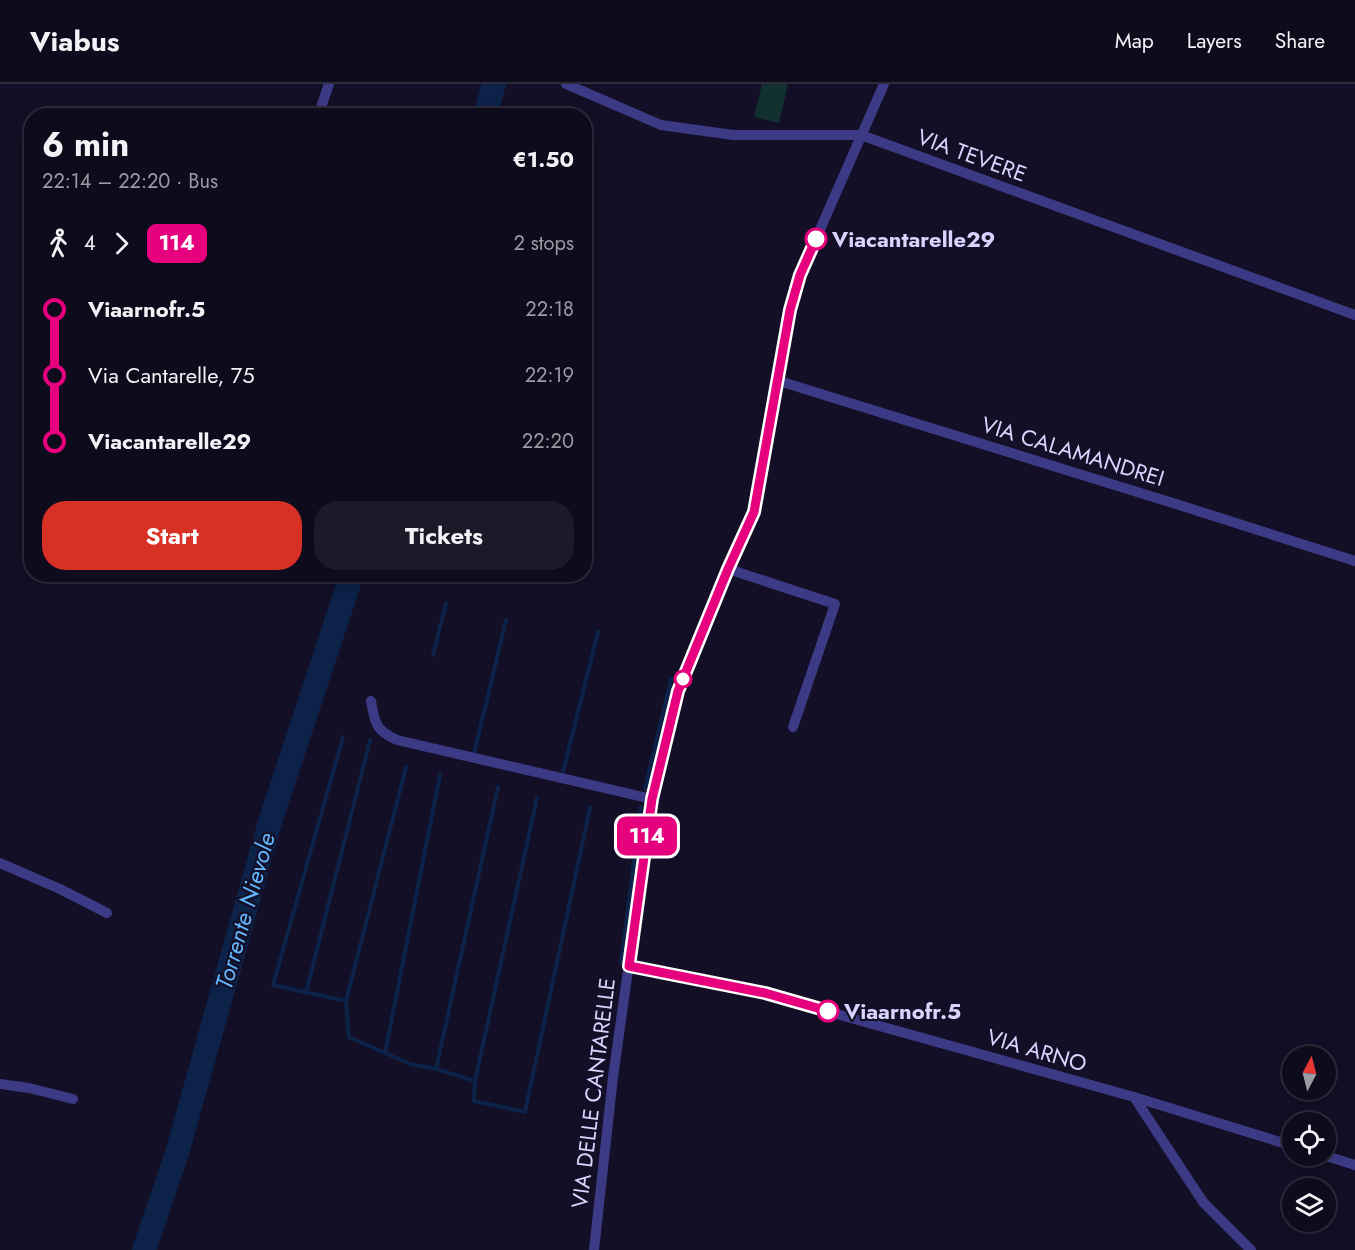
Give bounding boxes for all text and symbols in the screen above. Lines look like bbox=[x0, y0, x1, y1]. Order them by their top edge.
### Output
text: Viabus bbox=[30, 21, 120, 62]
text: Map bbox=[1115, 26, 1154, 56]
text: Layers bbox=[1187, 26, 1242, 56]
text: Share bbox=[1275, 26, 1325, 56]
street label: VIA TEVERE bbox=[913, 120, 1031, 190]
text: 6 min bbox=[42, 121, 129, 168]
text: €1.50 bbox=[513, 143, 574, 175]
text: 22:14 – 22:20 · Bus bbox=[42, 167, 218, 196]
place label: Viacantarelle29 bbox=[831, 223, 995, 255]
icon: walk bbox=[42, 227, 75, 260]
icon: forward bbox=[105, 227, 138, 260]
text: 114 bbox=[159, 228, 195, 258]
marker: Viacantarelle29 bbox=[805, 228, 827, 250]
text: 4 bbox=[84, 229, 96, 258]
text: 2 stops bbox=[513, 229, 574, 258]
text: Viaarnofr.5 bbox=[88, 293, 205, 325]
text: 22:18 bbox=[525, 295, 574, 324]
text: Via Cantarelle, 75 bbox=[88, 359, 255, 391]
text: 22:19 bbox=[525, 361, 574, 390]
street label: VIA CALAMANDREI bbox=[978, 408, 1168, 494]
text: Viacantarelle29 bbox=[88, 425, 251, 457]
text: 22:20 bbox=[522, 427, 574, 456]
button: Start bbox=[42, 501, 302, 570]
button: Tickets bbox=[314, 501, 574, 570]
unlabelled marker bbox=[674, 670, 692, 688]
line badge: 114 bbox=[612, 816, 682, 855]
text: 114 bbox=[629, 821, 665, 851]
water label: Torrente Nievole bbox=[206, 829, 284, 993]
street label: VIA DELLE CANTARELLE bbox=[563, 976, 623, 1210]
place label: Viaarnofr.5 bbox=[843, 995, 961, 1027]
marker: Viaarnofr.5 bbox=[817, 1000, 839, 1022]
street label: VIA ARNO bbox=[983, 1021, 1091, 1079]
north arrow bbox=[1282, 1046, 1336, 1100]
map controls bbox=[1282, 1046, 1336, 1232]
button: locate bbox=[1282, 1112, 1336, 1166]
button: layers bbox=[1282, 1178, 1336, 1232]

